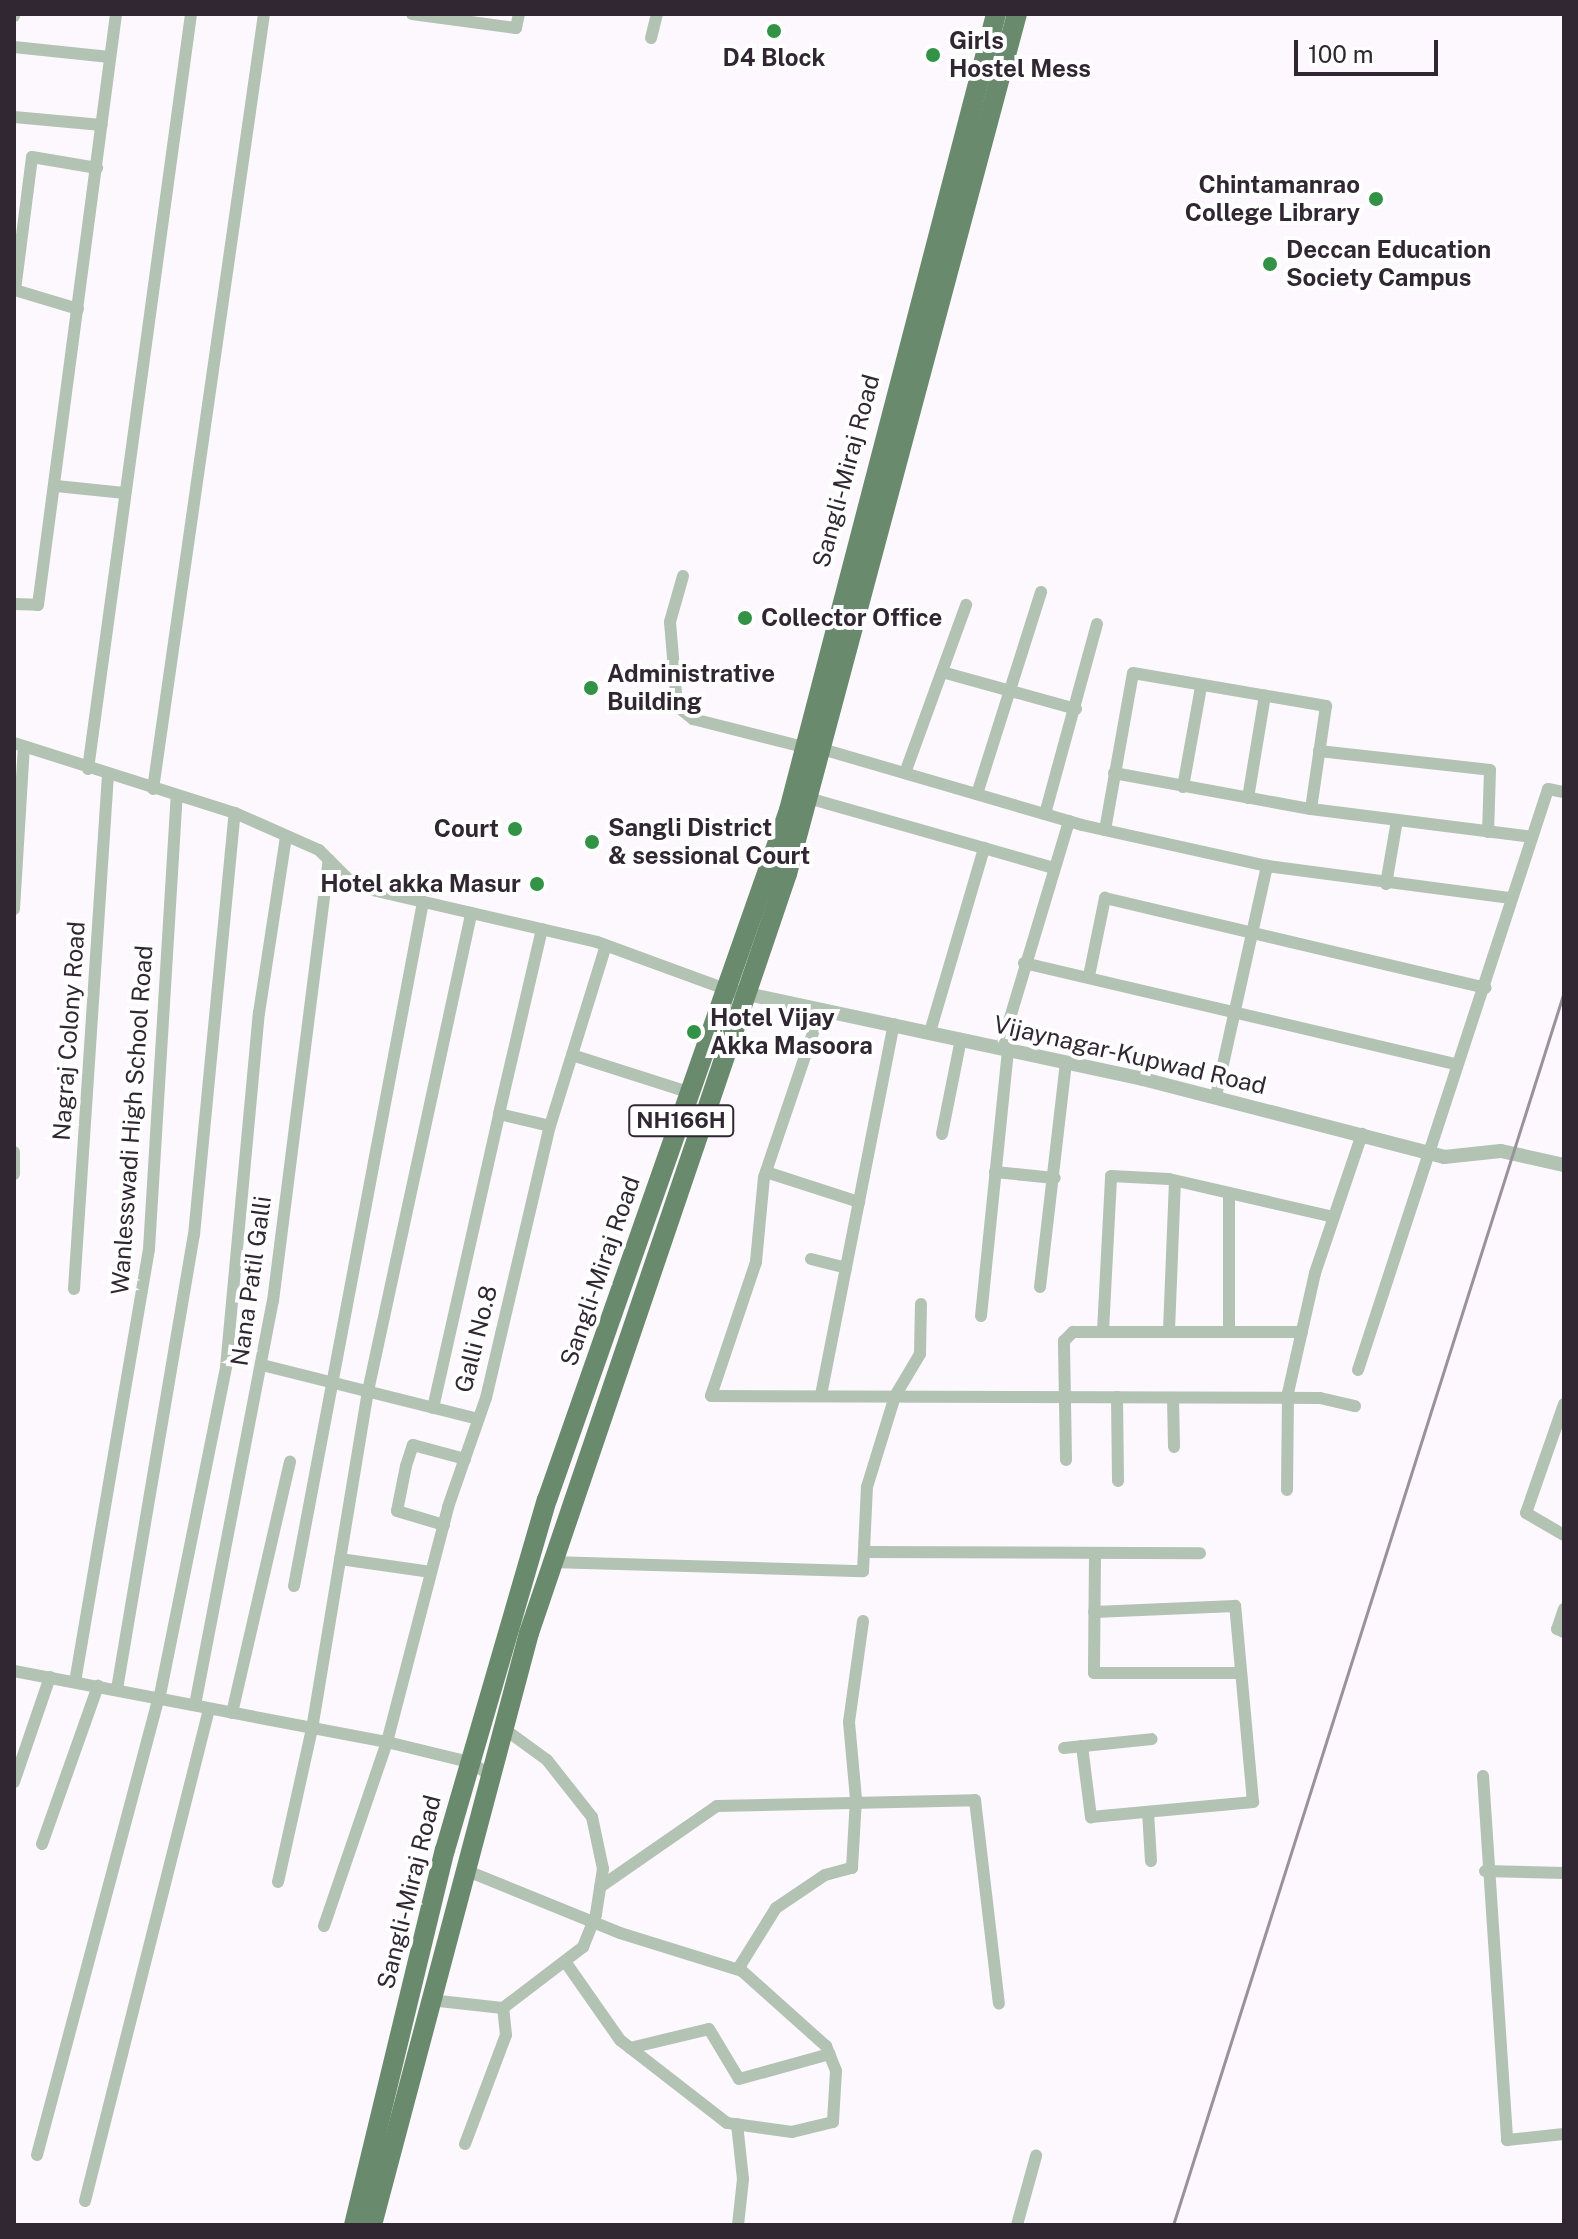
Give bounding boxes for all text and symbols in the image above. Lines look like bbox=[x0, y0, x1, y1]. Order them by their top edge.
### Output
marker: D4 Block bbox=[765, 22, 783, 40]
scale bar bbox=[1298, 24, 1442, 74]
place label: Girls Hostel Mess bbox=[949, 27, 1091, 83]
text: 100 m bbox=[1308, 40, 1374, 68]
place label: D4 Block bbox=[723, 44, 825, 72]
marker: Girls Hostel Mess bbox=[924, 46, 942, 64]
place label: Chintamanrao College Library bbox=[1185, 171, 1360, 227]
marker: Chintamanrao College Library bbox=[1367, 190, 1385, 208]
place label: Deccan Education Society Campus bbox=[1286, 236, 1491, 292]
marker: Deccan Education Society Campus bbox=[1261, 255, 1279, 273]
street label: Sangli-Miraj Road bbox=[806, 371, 886, 571]
place label: Collector Office bbox=[761, 604, 942, 632]
marker: Collector Office bbox=[736, 609, 754, 627]
place label: Administrative Building bbox=[607, 660, 775, 716]
marker: Administrative Building bbox=[582, 679, 600, 697]
place label: Sangli District & sessional Court bbox=[608, 814, 810, 870]
place label: Court bbox=[434, 815, 499, 843]
marker: Court bbox=[506, 820, 524, 838]
marker: Sangli District & sessional Court bbox=[583, 833, 601, 851]
place label: Hotel akka Masur bbox=[320, 870, 521, 898]
marker: Hotel akka Masur bbox=[528, 875, 546, 893]
street label: Nagraj Colony Road bbox=[47, 920, 91, 1142]
street label: Wanlesswadi High School Road bbox=[105, 944, 159, 1296]
place label: Hotel Vijay Akka Masoora bbox=[710, 1004, 873, 1060]
street label: Vijaynagar-Kupwad Road bbox=[991, 1010, 1269, 1100]
marker: Hotel Vijay Akka Masoora bbox=[685, 1023, 703, 1041]
road number: NH166H bbox=[627, 1103, 735, 1139]
street label: Sangli-Miraj Road bbox=[554, 1172, 646, 1370]
street label: Nana Patil Galli bbox=[225, 1194, 277, 1368]
street label: Galli No.8 bbox=[449, 1283, 503, 1395]
street label: Sangli-Miraj Road bbox=[371, 1792, 447, 1992]

